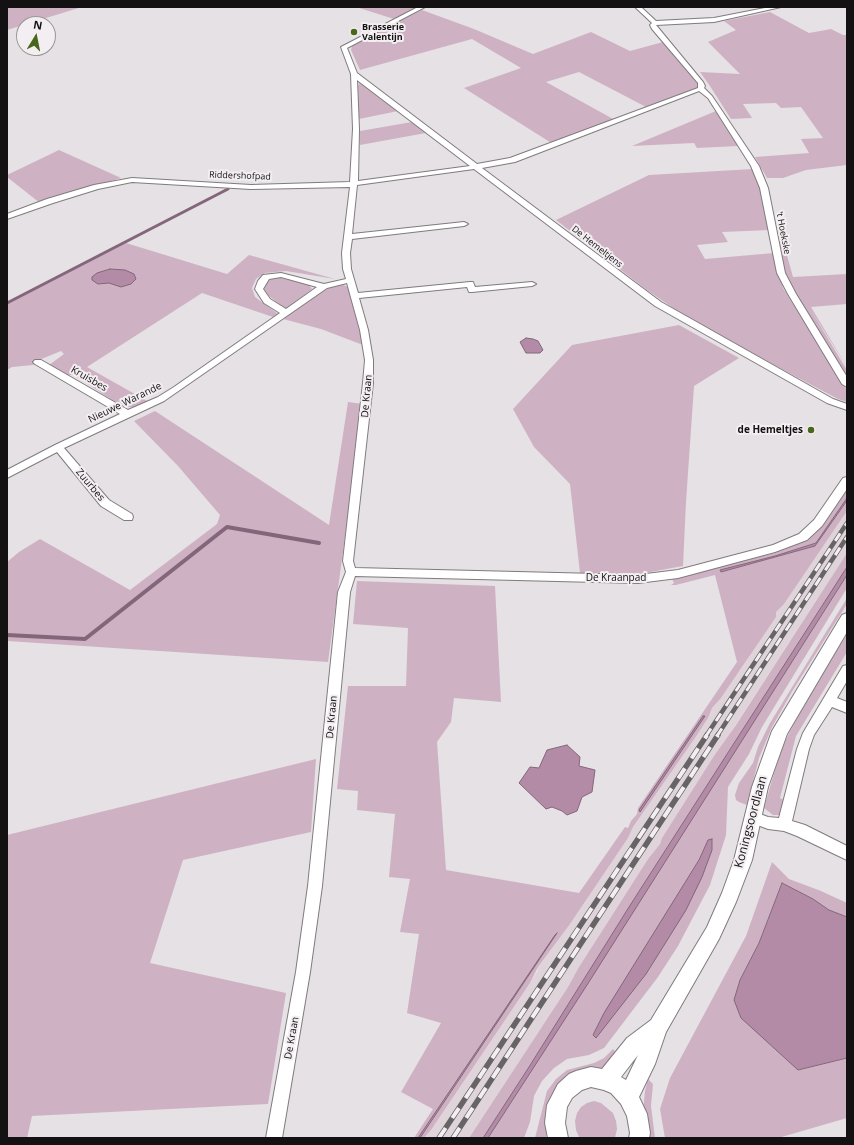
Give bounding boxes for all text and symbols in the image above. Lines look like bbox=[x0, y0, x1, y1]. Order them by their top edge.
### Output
north arrow bbox=[16, 16, 56, 56]
text: N bbox=[32, 17, 44, 33]
place label: Brasserie Valentijn bbox=[362, 22, 404, 43]
marker: Brasserie Valentijn bbox=[349, 27, 359, 37]
street label: Riddershofpad bbox=[209, 170, 271, 182]
street label: 't Hoekske bbox=[774, 211, 792, 255]
street label: De Hemeltjens bbox=[569, 224, 625, 270]
street label: Kruisbes bbox=[69, 364, 109, 394]
street label: De Kraan bbox=[359, 374, 375, 418]
street label: Nieuwe Warande bbox=[86, 380, 164, 426]
place label: de Hemeltjes bbox=[738, 424, 803, 436]
marker: de Hemeltjes bbox=[806, 425, 816, 435]
street label: Zuurbes bbox=[73, 466, 107, 504]
street label: De Kraanpad bbox=[586, 572, 646, 584]
street label: De Kraan bbox=[324, 695, 340, 739]
street label: Koningsoordlaan bbox=[732, 774, 770, 870]
street label: De Kraan bbox=[282, 1016, 302, 1060]

